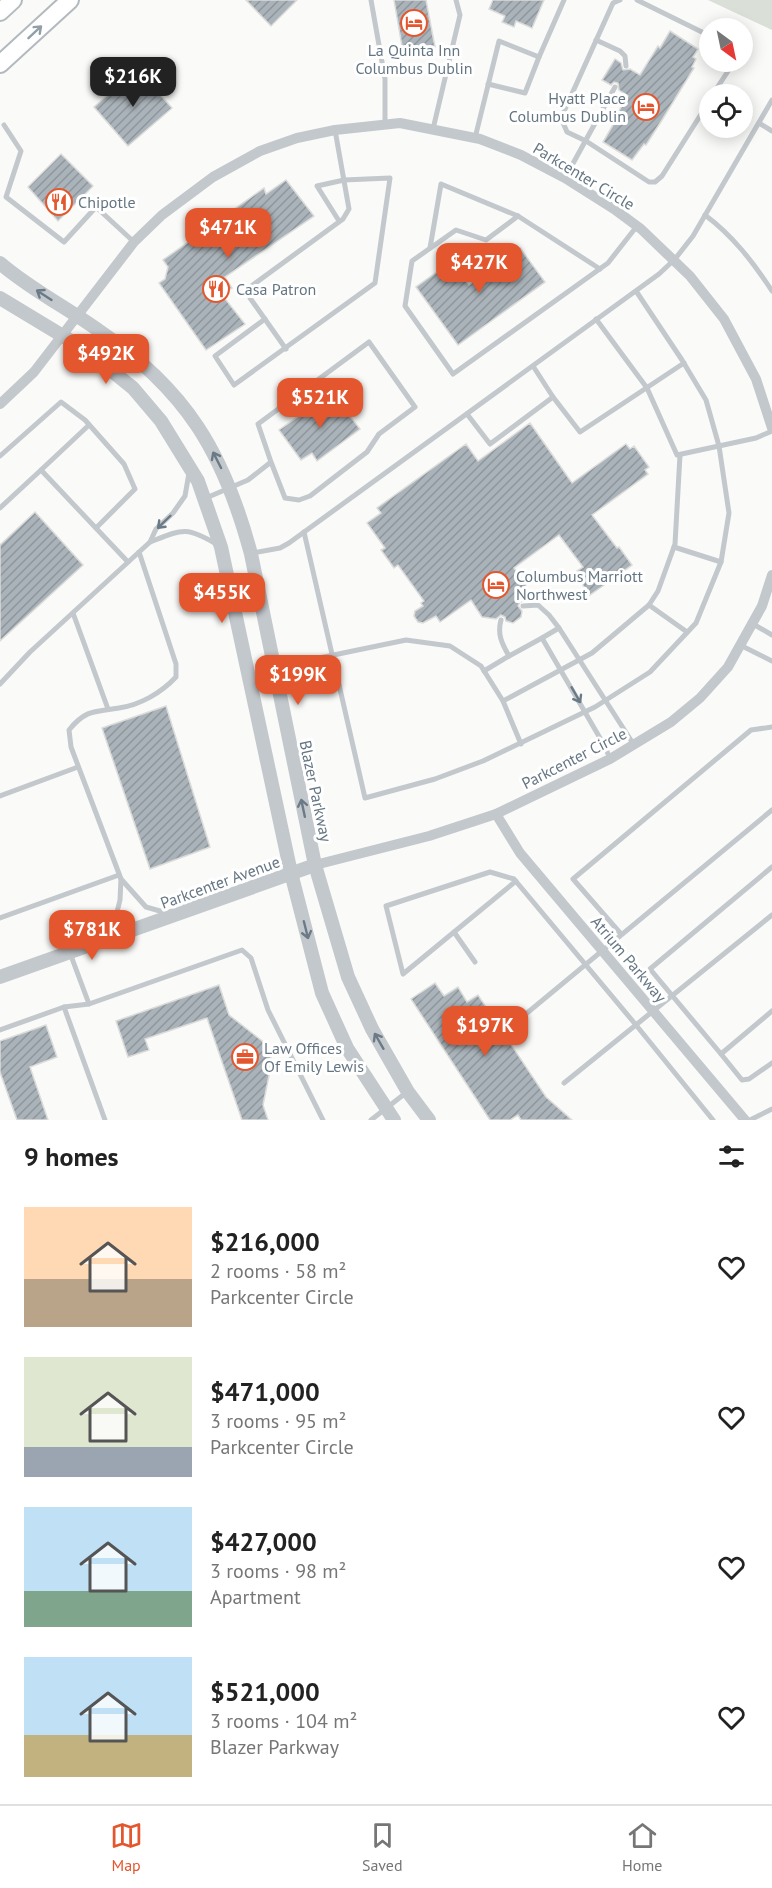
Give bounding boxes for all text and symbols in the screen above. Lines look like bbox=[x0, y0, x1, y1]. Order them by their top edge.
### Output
hotel icon: La Quinta Inn Columbus Dublin bbox=[399, 8, 429, 38]
north arrow bbox=[699, 18, 753, 72]
map controls bbox=[699, 18, 753, 138]
one-way arrow bbox=[27, 25, 42, 39]
place label: La Quinta Inn Columbus Dublin bbox=[355, 40, 473, 78]
pin: $216K bbox=[91, 57, 175, 108]
text: $216K bbox=[104, 63, 162, 89]
button: locate bbox=[699, 84, 753, 138]
place label: Hyatt Place Columbus Dublin bbox=[509, 88, 626, 126]
hotel icon: Hyatt Place Columbus Dublin bbox=[631, 92, 661, 122]
street label: Parkcenter Circle bbox=[530, 138, 638, 214]
restaurant icon: Chipotle bbox=[44, 187, 74, 217]
place label: Chipotle bbox=[78, 192, 136, 212]
pin: $471K bbox=[186, 208, 270, 259]
text: $471K bbox=[199, 214, 257, 240]
pin: $427K bbox=[437, 243, 521, 294]
text: $427K bbox=[450, 249, 508, 275]
restaurant icon: Casa Patron bbox=[201, 274, 231, 304]
place label: Casa Patron bbox=[236, 279, 316, 299]
one-way arrow bbox=[36, 288, 53, 300]
pin: $492K bbox=[64, 334, 148, 385]
text: $492K bbox=[77, 340, 135, 366]
pin: $521K bbox=[278, 378, 362, 429]
text: $521K bbox=[291, 384, 349, 410]
one-way arrow bbox=[211, 451, 223, 469]
one-way arrow bbox=[156, 515, 171, 530]
place label: Columbus Marriott Northwest bbox=[516, 566, 643, 604]
hotel icon: Columbus Marriott Northwest bbox=[481, 570, 511, 600]
pin: $455K bbox=[180, 573, 264, 624]
text: $455K bbox=[193, 579, 251, 605]
pin: $199K bbox=[256, 655, 340, 706]
text: $199K bbox=[269, 661, 327, 687]
one-way arrow bbox=[570, 686, 582, 703]
street label: Parkcenter Circle bbox=[518, 723, 630, 793]
street label: Blazer Parkway bbox=[295, 738, 337, 844]
one-way arrow bbox=[297, 799, 308, 818]
street label: Parkcenter Avenue bbox=[158, 851, 282, 913]
pin: $781K bbox=[50, 910, 134, 961]
street label: Atrium Parkway bbox=[587, 912, 671, 1007]
text: $781K bbox=[63, 916, 121, 942]
one-way arrow bbox=[301, 920, 313, 939]
pin: $197K bbox=[443, 1006, 527, 1057]
text: $197K bbox=[456, 1012, 514, 1038]
one-way arrow bbox=[372, 1033, 384, 1050]
place label: Law Offices Of Emily Lewis bbox=[264, 1038, 364, 1076]
office icon: Law Offices Of Emily Lewis bbox=[230, 1042, 260, 1072]
text: 9 homes bbox=[24, 1140, 119, 1173]
icon: filters bbox=[715, 1140, 748, 1173]
text: $216,000 bbox=[210, 1225, 320, 1258]
icon: home bbox=[72, 1231, 144, 1303]
icon: heart bbox=[715, 1251, 748, 1284]
text: 2 rooms · 58 m² bbox=[210, 1258, 346, 1284]
text: Parkcenter Circle bbox=[210, 1284, 354, 1310]
text: $471,000 bbox=[210, 1375, 320, 1408]
icon: home bbox=[72, 1381, 144, 1453]
icon: heart bbox=[715, 1401, 748, 1434]
text: 3 rooms · 95 m² bbox=[210, 1408, 346, 1434]
text: Parkcenter Circle bbox=[210, 1434, 354, 1460]
text: $427,000 bbox=[210, 1525, 317, 1558]
icon: home bbox=[72, 1531, 144, 1603]
icon: heart bbox=[715, 1551, 748, 1584]
text: 3 rooms · 98 m² bbox=[210, 1558, 346, 1584]
text: Apartment bbox=[210, 1584, 301, 1610]
text: $521,000 bbox=[210, 1675, 320, 1708]
icon: home bbox=[72, 1681, 144, 1753]
icon: heart bbox=[715, 1701, 748, 1734]
text: 3 rooms · 104 m² bbox=[210, 1708, 357, 1734]
text: Blazer Parkway bbox=[210, 1734, 339, 1760]
tab: Map bbox=[110, 1819, 143, 1875]
tab: Saved bbox=[362, 1819, 403, 1875]
tab: Home bbox=[622, 1819, 662, 1875]

